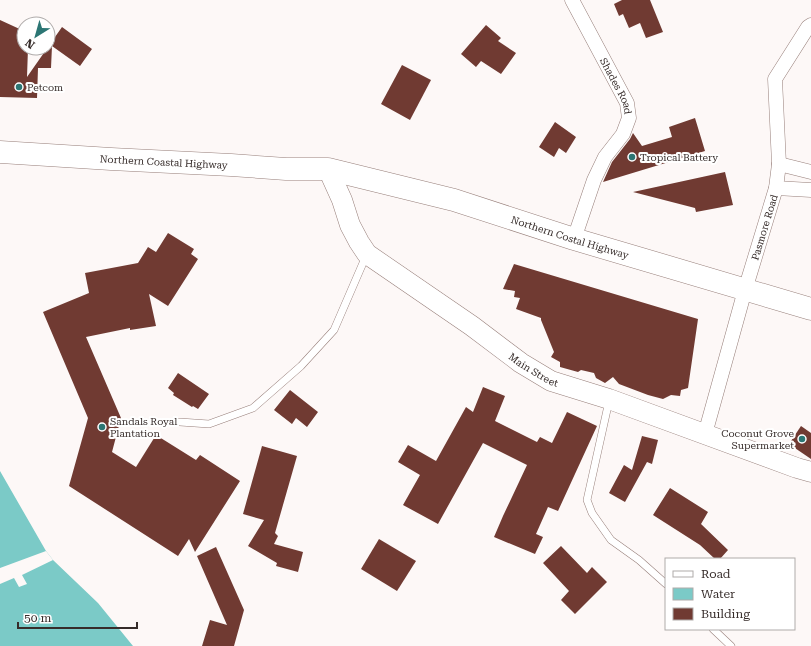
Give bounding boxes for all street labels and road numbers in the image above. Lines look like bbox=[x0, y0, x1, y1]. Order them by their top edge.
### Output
street label: Shades Road bbox=[598, 56, 634, 115]
street label: Northern Coastal Highway bbox=[99, 153, 228, 171]
street label: Pasmore Road bbox=[749, 193, 780, 262]
street label: Northern Costal Highway bbox=[510, 214, 630, 261]
street label: Main Street bbox=[507, 351, 560, 389]

